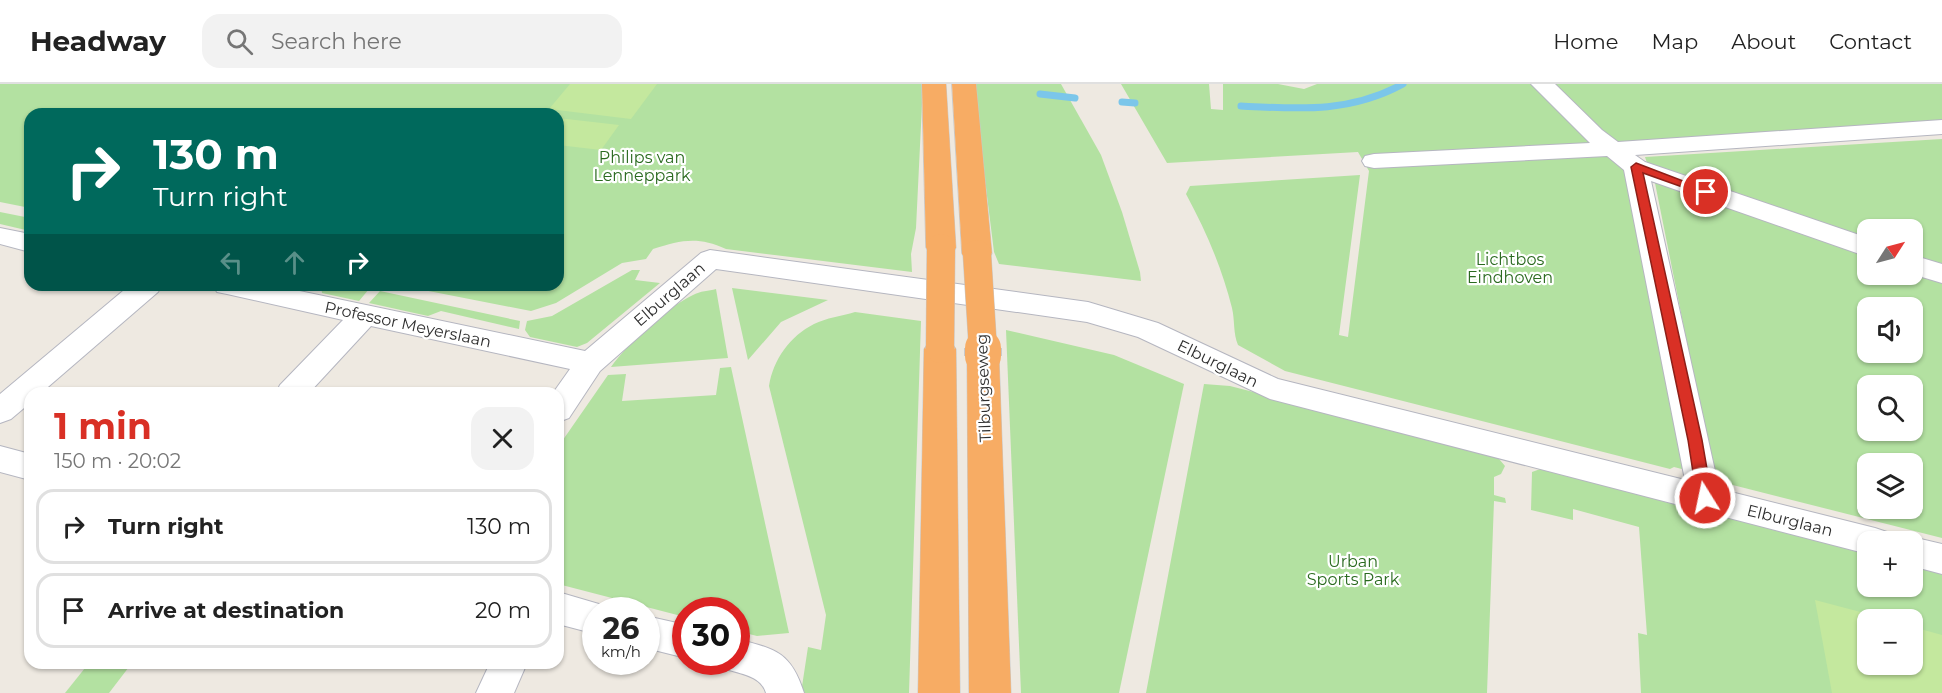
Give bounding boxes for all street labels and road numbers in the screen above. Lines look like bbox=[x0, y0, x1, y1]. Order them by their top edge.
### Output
street label: Elburglaan bbox=[630, 258, 709, 330]
street label: Professor Meyerslaan bbox=[323, 298, 493, 351]
street label: Tilburgseweg bbox=[972, 334, 995, 442]
street label: Elburglaan bbox=[1174, 336, 1261, 391]
street label: Elburglaan bbox=[1745, 501, 1835, 540]

